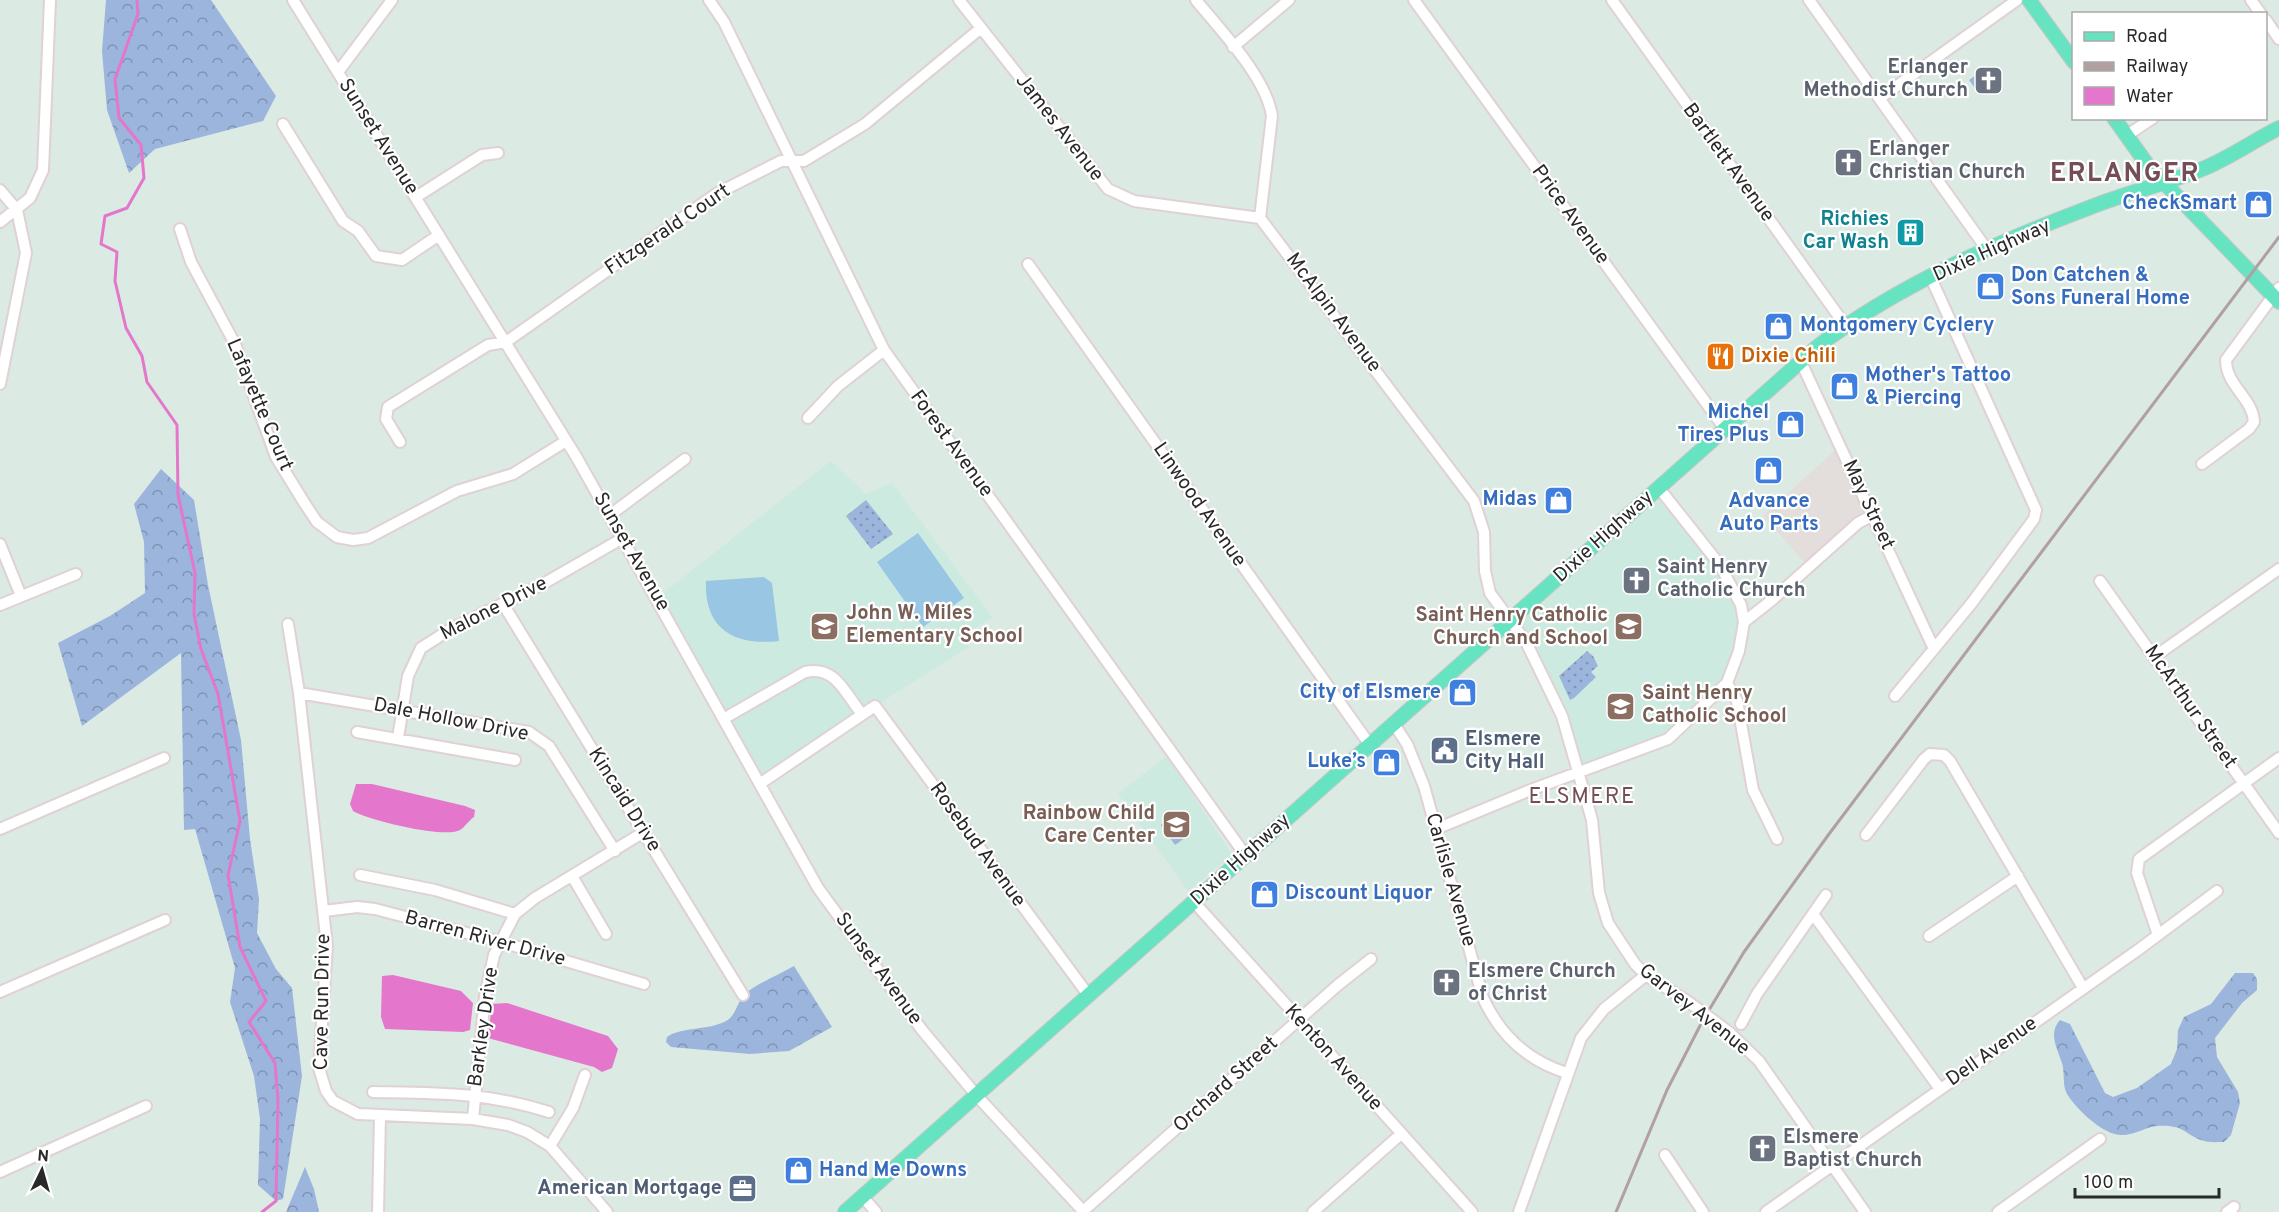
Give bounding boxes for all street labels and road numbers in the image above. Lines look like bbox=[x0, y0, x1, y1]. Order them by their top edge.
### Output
street label: James Avenue bbox=[1009, 69, 1109, 187]
street label: Sunset Avenue bbox=[332, 74, 424, 200]
street label: Bartlett Avenue bbox=[1676, 98, 1780, 228]
street label: Price Avenue bbox=[1525, 160, 1615, 270]
street label: Fitzgerald Court bbox=[600, 178, 736, 282]
street label: Dixie Highway bbox=[1929, 213, 2055, 289]
street label: McAlpin Avenue bbox=[1279, 248, 1387, 378]
street label: Lafayette Court bbox=[219, 335, 299, 475]
street label: Forest Avenue bbox=[903, 385, 999, 503]
street label: Linwood Avenue bbox=[1146, 438, 1252, 572]
street label: May Street bbox=[1836, 456, 1900, 554]
street label: Dixie Highway bbox=[1548, 485, 1660, 589]
street label: Sunset Avenue bbox=[587, 488, 675, 616]
street label: Malone Drive bbox=[436, 571, 552, 647]
street label: McArthur Street bbox=[2138, 640, 2242, 774]
street label: Dale Hollow Drive bbox=[371, 692, 531, 748]
street label: Kincaid Drive bbox=[582, 743, 666, 857]
street label: Rosebud Avenue bbox=[923, 777, 1031, 913]
street label: Dixie Highway bbox=[1185, 808, 1297, 912]
street label: Carlisle Avenue bbox=[1419, 810, 1481, 950]
street label: Barren River Drive bbox=[402, 905, 568, 973]
street label: Sunset Avenue bbox=[828, 908, 928, 1030]
street label: Cave Run Drive bbox=[309, 933, 337, 1071]
street label: Garvey Avenue bbox=[1633, 958, 1755, 1062]
street label: Barkley Drive bbox=[463, 965, 505, 1089]
street label: Kenton Avenue bbox=[1278, 999, 1388, 1117]
street label: Dell Avenue bbox=[1941, 1011, 2043, 1093]
street label: Orchard Street bbox=[1168, 1031, 1284, 1139]

